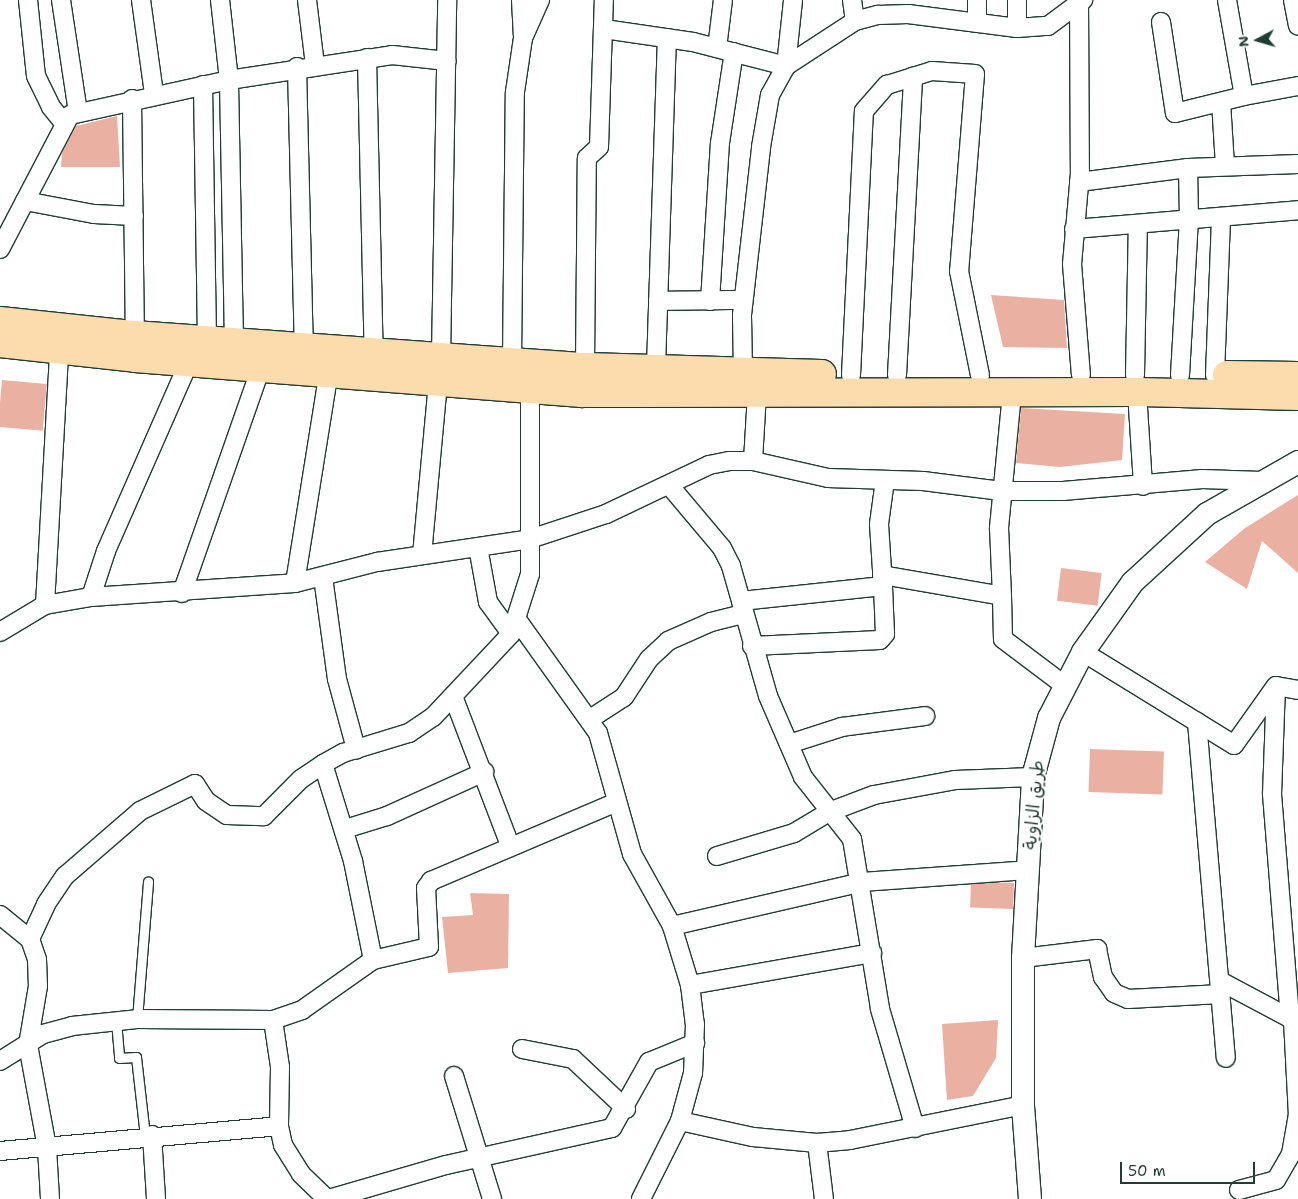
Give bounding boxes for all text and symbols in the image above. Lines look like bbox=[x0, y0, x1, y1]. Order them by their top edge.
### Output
north arrow bbox=[1233, 15, 1283, 65]
text: N bbox=[1234, 35, 1253, 48]
street label: طريق الزاوية bbox=[1019, 759, 1049, 851]
scale bar bbox=[1123, 1152, 1258, 1184]
text: 50 m bbox=[1128, 1161, 1166, 1181]

